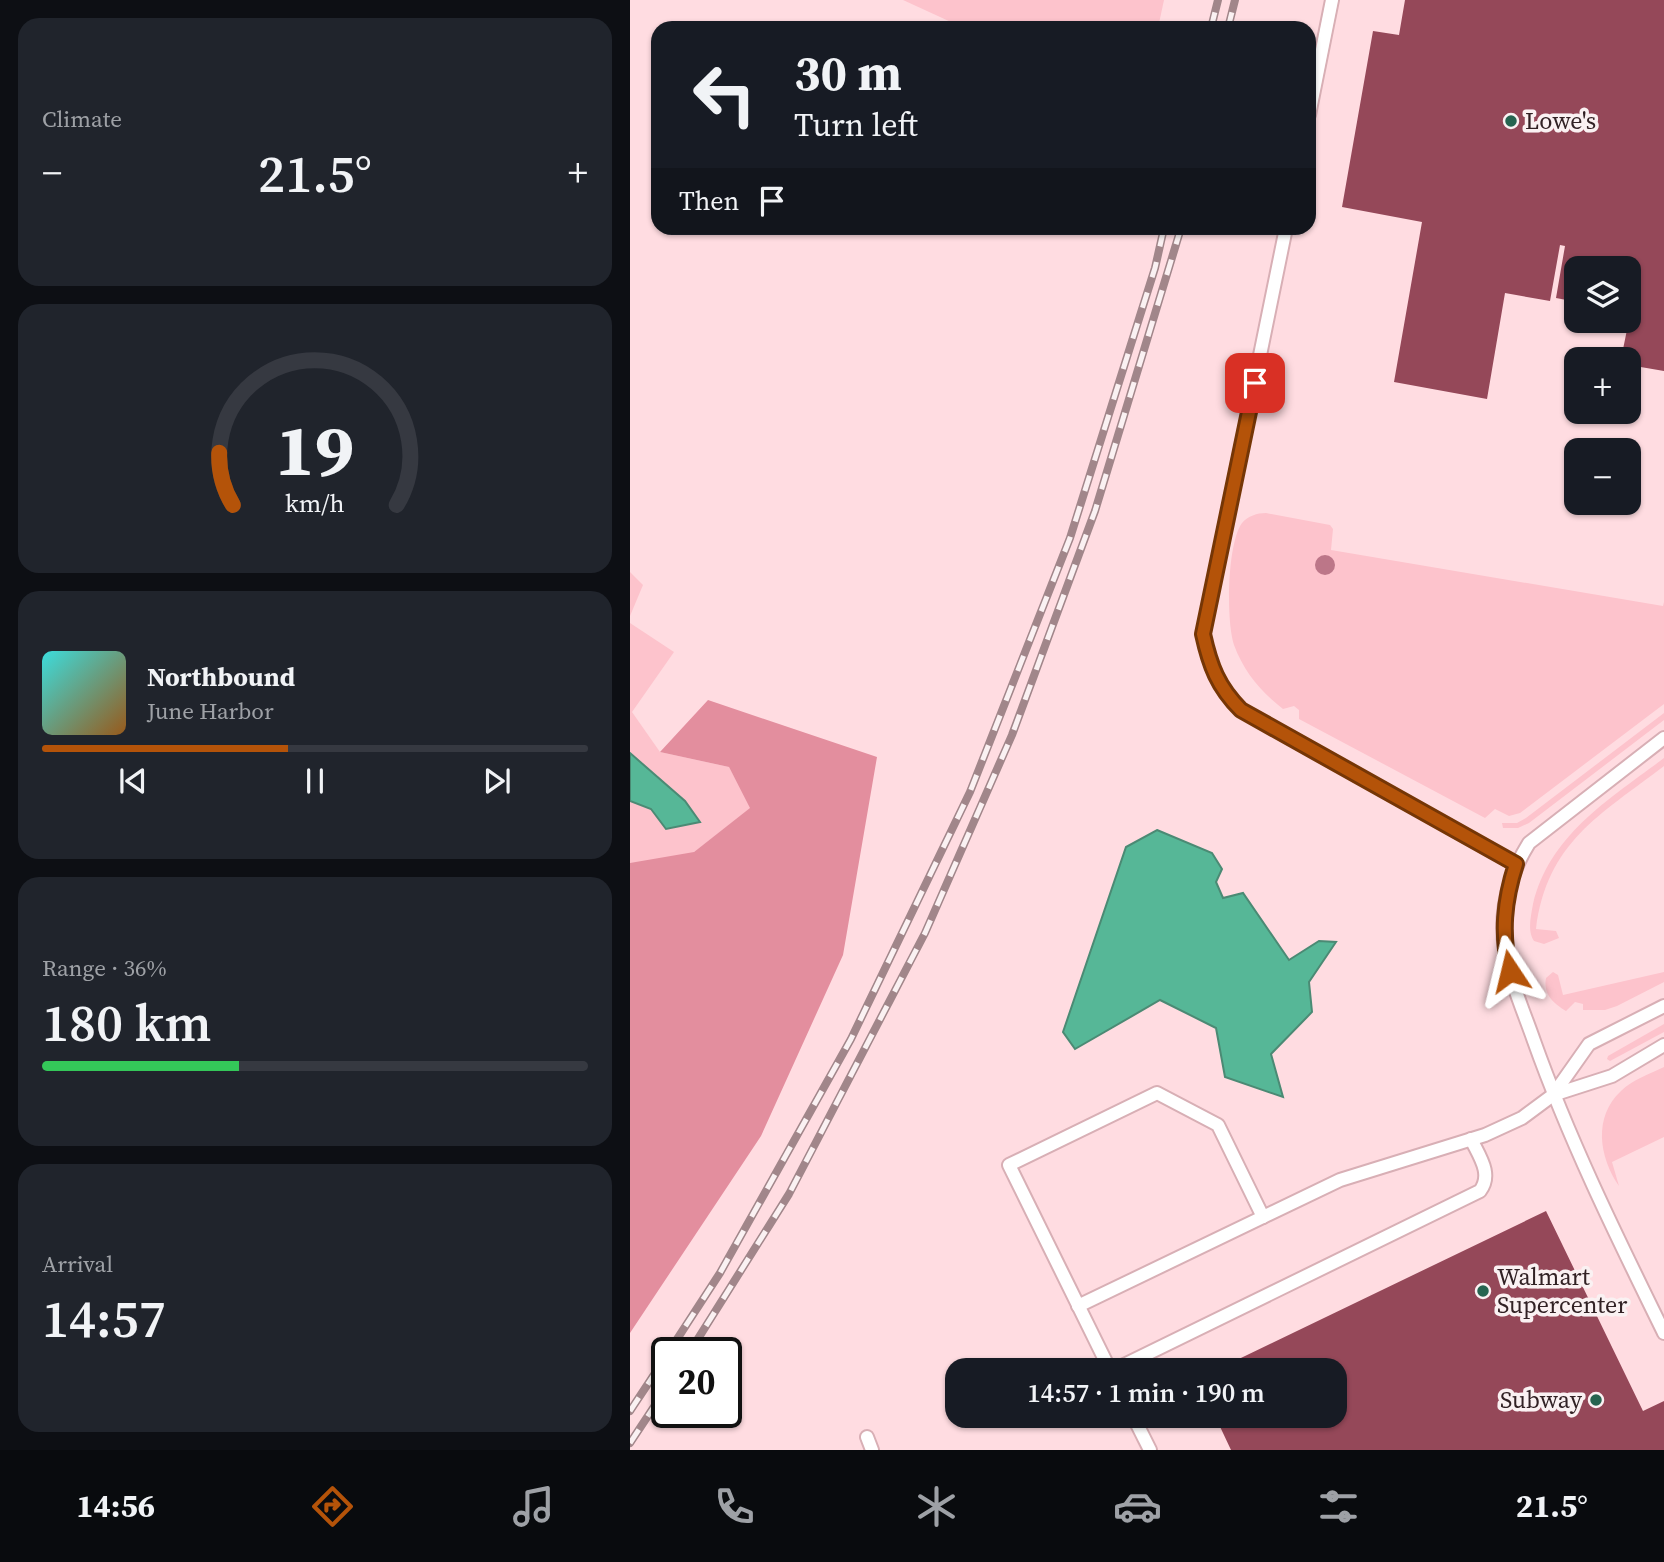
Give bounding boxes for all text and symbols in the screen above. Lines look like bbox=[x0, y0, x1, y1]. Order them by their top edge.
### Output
text: 30 m bbox=[794, 39, 902, 106]
icon: left bbox=[679, 49, 770, 140]
text: Climate bbox=[42, 103, 122, 135]
text: Turn left bbox=[794, 103, 918, 147]
place label: Lowe's bbox=[1525, 104, 1596, 137]
marker: Lowe's bbox=[1503, 113, 1519, 129]
text: 21.5° bbox=[258, 138, 372, 209]
text: − bbox=[42, 147, 62, 199]
text: + bbox=[568, 147, 588, 199]
icon: arrive bbox=[753, 182, 791, 220]
text: Then bbox=[679, 183, 739, 219]
map controls bbox=[1564, 256, 1641, 515]
button: layers bbox=[1564, 256, 1641, 333]
button: + bbox=[1564, 347, 1641, 424]
pin bbox=[1225, 353, 1285, 413]
icon: arrive bbox=[1236, 364, 1274, 402]
text: 19 bbox=[276, 400, 354, 499]
button: − bbox=[1564, 438, 1641, 515]
text: km/h bbox=[285, 485, 345, 519]
text: Northbound bbox=[147, 659, 295, 695]
text: June Harbor bbox=[147, 695, 274, 727]
icon: previous bbox=[114, 762, 152, 800]
icon: pause bbox=[296, 762, 334, 800]
icon: next bbox=[478, 762, 516, 800]
position arrow bbox=[1473, 934, 1547, 1008]
text: Range · 36% bbox=[42, 952, 167, 984]
text: 180 km bbox=[42, 987, 211, 1058]
text: Arrival bbox=[42, 1248, 113, 1280]
place label: Walmart Supercenter bbox=[1497, 1260, 1628, 1321]
text: 14:57 bbox=[42, 1283, 166, 1354]
marker: Walmart Supercenter bbox=[1475, 1283, 1491, 1299]
speed limit sign: 20 bbox=[651, 1337, 742, 1428]
text: 14:57 · 1 min · 190 m bbox=[1027, 1375, 1265, 1411]
place label: Subway bbox=[1500, 1383, 1583, 1416]
marker: Subway bbox=[1588, 1392, 1604, 1408]
icon: directions bbox=[308, 1482, 357, 1531]
icon: music bbox=[509, 1482, 558, 1531]
icon: phone bbox=[710, 1482, 759, 1531]
icon: climate bbox=[912, 1482, 961, 1531]
icon: car bbox=[1113, 1482, 1162, 1531]
icon: filters bbox=[1314, 1482, 1363, 1531]
text: 14:56 bbox=[76, 1484, 155, 1528]
text: 21.5° bbox=[1516, 1484, 1588, 1528]

